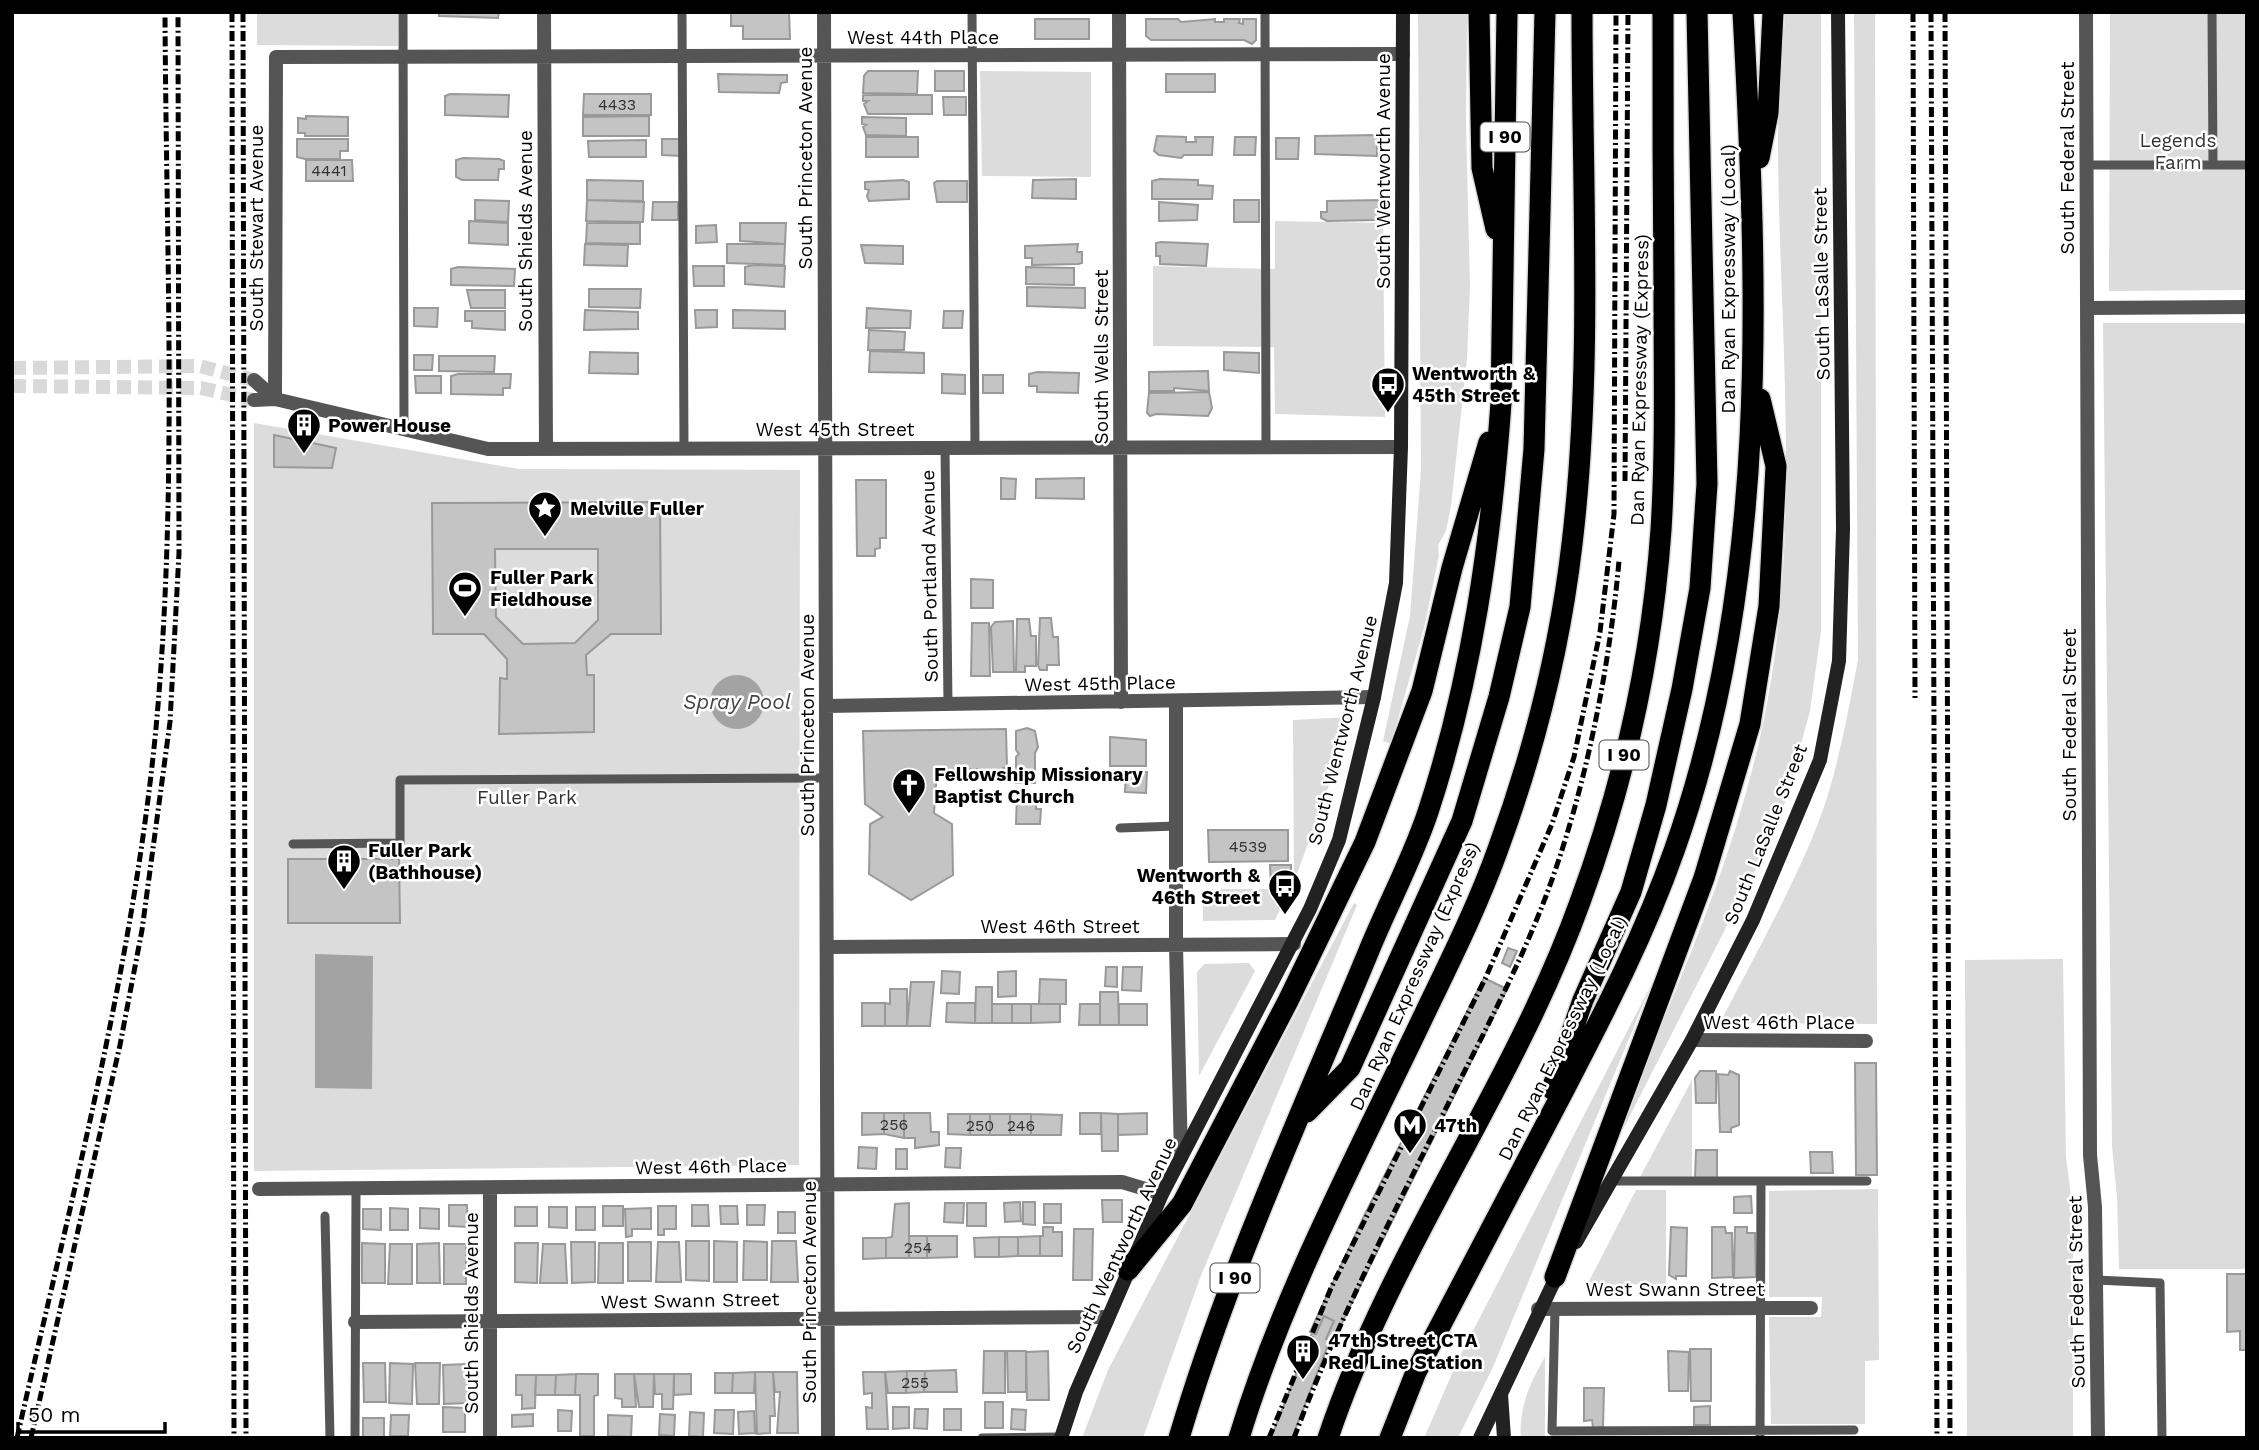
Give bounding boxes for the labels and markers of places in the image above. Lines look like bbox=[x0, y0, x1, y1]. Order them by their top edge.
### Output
place label: Wentworth & 45th Street bbox=[1412, 362, 1536, 407]
bus stop icon: Wentworth & 45th Street bbox=[1369, 365, 1407, 414]
building icon: Power House bbox=[285, 406, 323, 455]
place label: Power House bbox=[328, 414, 451, 437]
place icon: Melville Fuller bbox=[526, 489, 564, 538]
place label: Melville Fuller bbox=[570, 497, 705, 520]
place label: Fuller Park Fieldhouse bbox=[490, 566, 594, 611]
sports icon: Fuller Park Fieldhouse bbox=[446, 569, 484, 618]
place label: Fellowship Missionary Baptist Church bbox=[934, 763, 1143, 808]
church icon: Fellowship Missionary Baptist Church bbox=[890, 766, 928, 815]
place label: Fuller Park (Bathhouse) bbox=[368, 839, 482, 884]
building icon: Fuller Park (Bathhouse) bbox=[325, 842, 363, 891]
place label: Wentworth & 46th Street bbox=[1137, 864, 1261, 909]
bus stop icon: Wentworth & 46th Street bbox=[1266, 867, 1304, 916]
metro station icon: 47th bbox=[1391, 1106, 1429, 1155]
place label: 47th bbox=[1434, 1114, 1477, 1137]
place label: 47th Street CTA Red Line Station bbox=[1328, 1329, 1483, 1374]
building icon: 47th Street CTA Red Line Station bbox=[1284, 1332, 1322, 1381]

